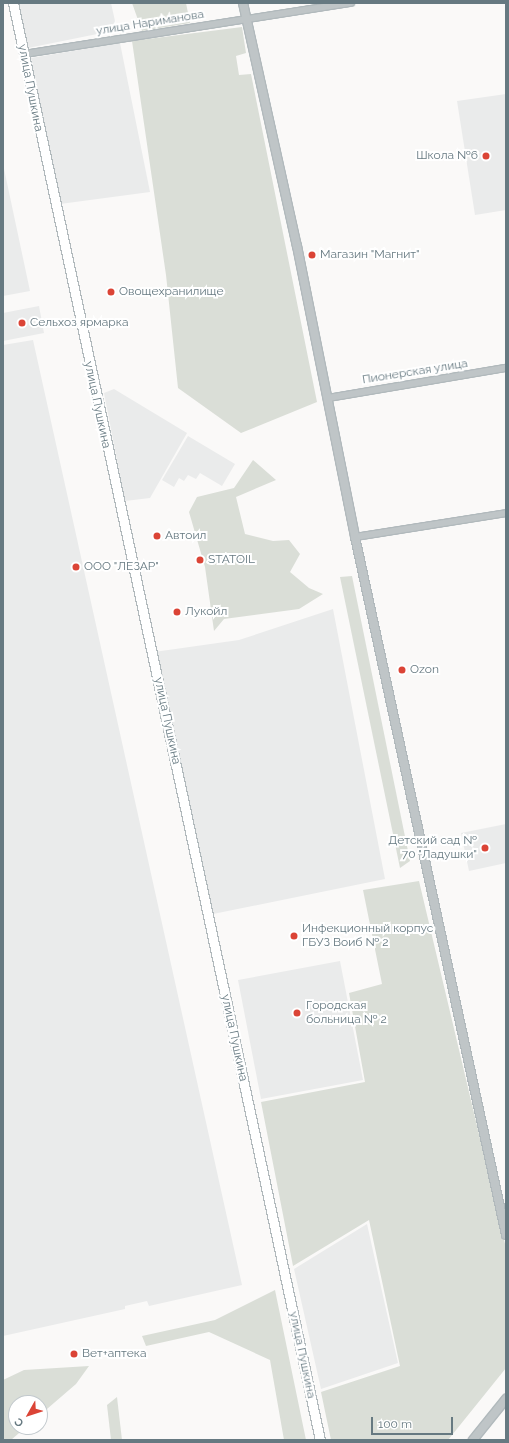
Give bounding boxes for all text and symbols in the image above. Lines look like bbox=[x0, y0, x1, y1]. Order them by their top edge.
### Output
street label: улица Нариманова bbox=[95, 7, 205, 39]
street label: улица Пушкина bbox=[14, 43, 46, 133]
place label: Школа №6 bbox=[416, 149, 478, 163]
marker: Школа №6 bbox=[481, 151, 491, 161]
place label: Магазин "Магнит" bbox=[320, 248, 420, 262]
marker: Магазин "Магнит" bbox=[307, 250, 317, 260]
place label: Овощехранилище bbox=[119, 285, 223, 299]
marker: Овощехранилище bbox=[106, 287, 116, 297]
place label: Сельхоз ярмарка bbox=[30, 316, 128, 330]
marker: Сельхоз ярмарка bbox=[17, 318, 27, 328]
street label: Пионерская улица bbox=[361, 357, 469, 387]
street label: улица Пушкина bbox=[81, 360, 113, 450]
place label: Автоил bbox=[165, 529, 206, 543]
marker: Автоил bbox=[152, 531, 162, 541]
place label: STATOIL bbox=[208, 553, 255, 567]
marker: STATOIL bbox=[195, 555, 205, 565]
place label: ООО "ЛЕЗАР" bbox=[84, 560, 159, 574]
marker: ООО "ЛЕЗАР" bbox=[71, 562, 81, 572]
place label: Лукойл bbox=[185, 605, 227, 619]
marker: Лукойл bbox=[172, 607, 182, 617]
place label: Ozon bbox=[410, 663, 439, 677]
marker: Ozon bbox=[397, 665, 407, 675]
street label: улица Пушкина bbox=[151, 676, 183, 766]
place label: Детский сад № 70 "Ладушки" bbox=[388, 834, 477, 862]
marker: Детский сад № 70 "Ладушки" bbox=[480, 843, 490, 853]
place label: Инфекционный корпус ГБУЗ Воиб № 2 bbox=[302, 922, 433, 950]
marker: Инфекционный корпус ГБУЗ Воиб № 2 bbox=[289, 931, 299, 941]
street label: улица Пушкина bbox=[218, 993, 250, 1083]
place label: Городская больница № 2 bbox=[306, 999, 387, 1027]
marker: Городская больница № 2 bbox=[291, 1007, 303, 1019]
street label: улица Пушкина bbox=[286, 1310, 318, 1400]
place label: Вет+аптека bbox=[82, 1347, 147, 1361]
marker: Вет+аптека bbox=[69, 1349, 79, 1359]
north arrow bbox=[8, 1395, 48, 1435]
scale bar bbox=[373, 1409, 455, 1435]
text: С bbox=[12, 1415, 26, 1429]
text: 100 m bbox=[378, 1417, 412, 1431]

